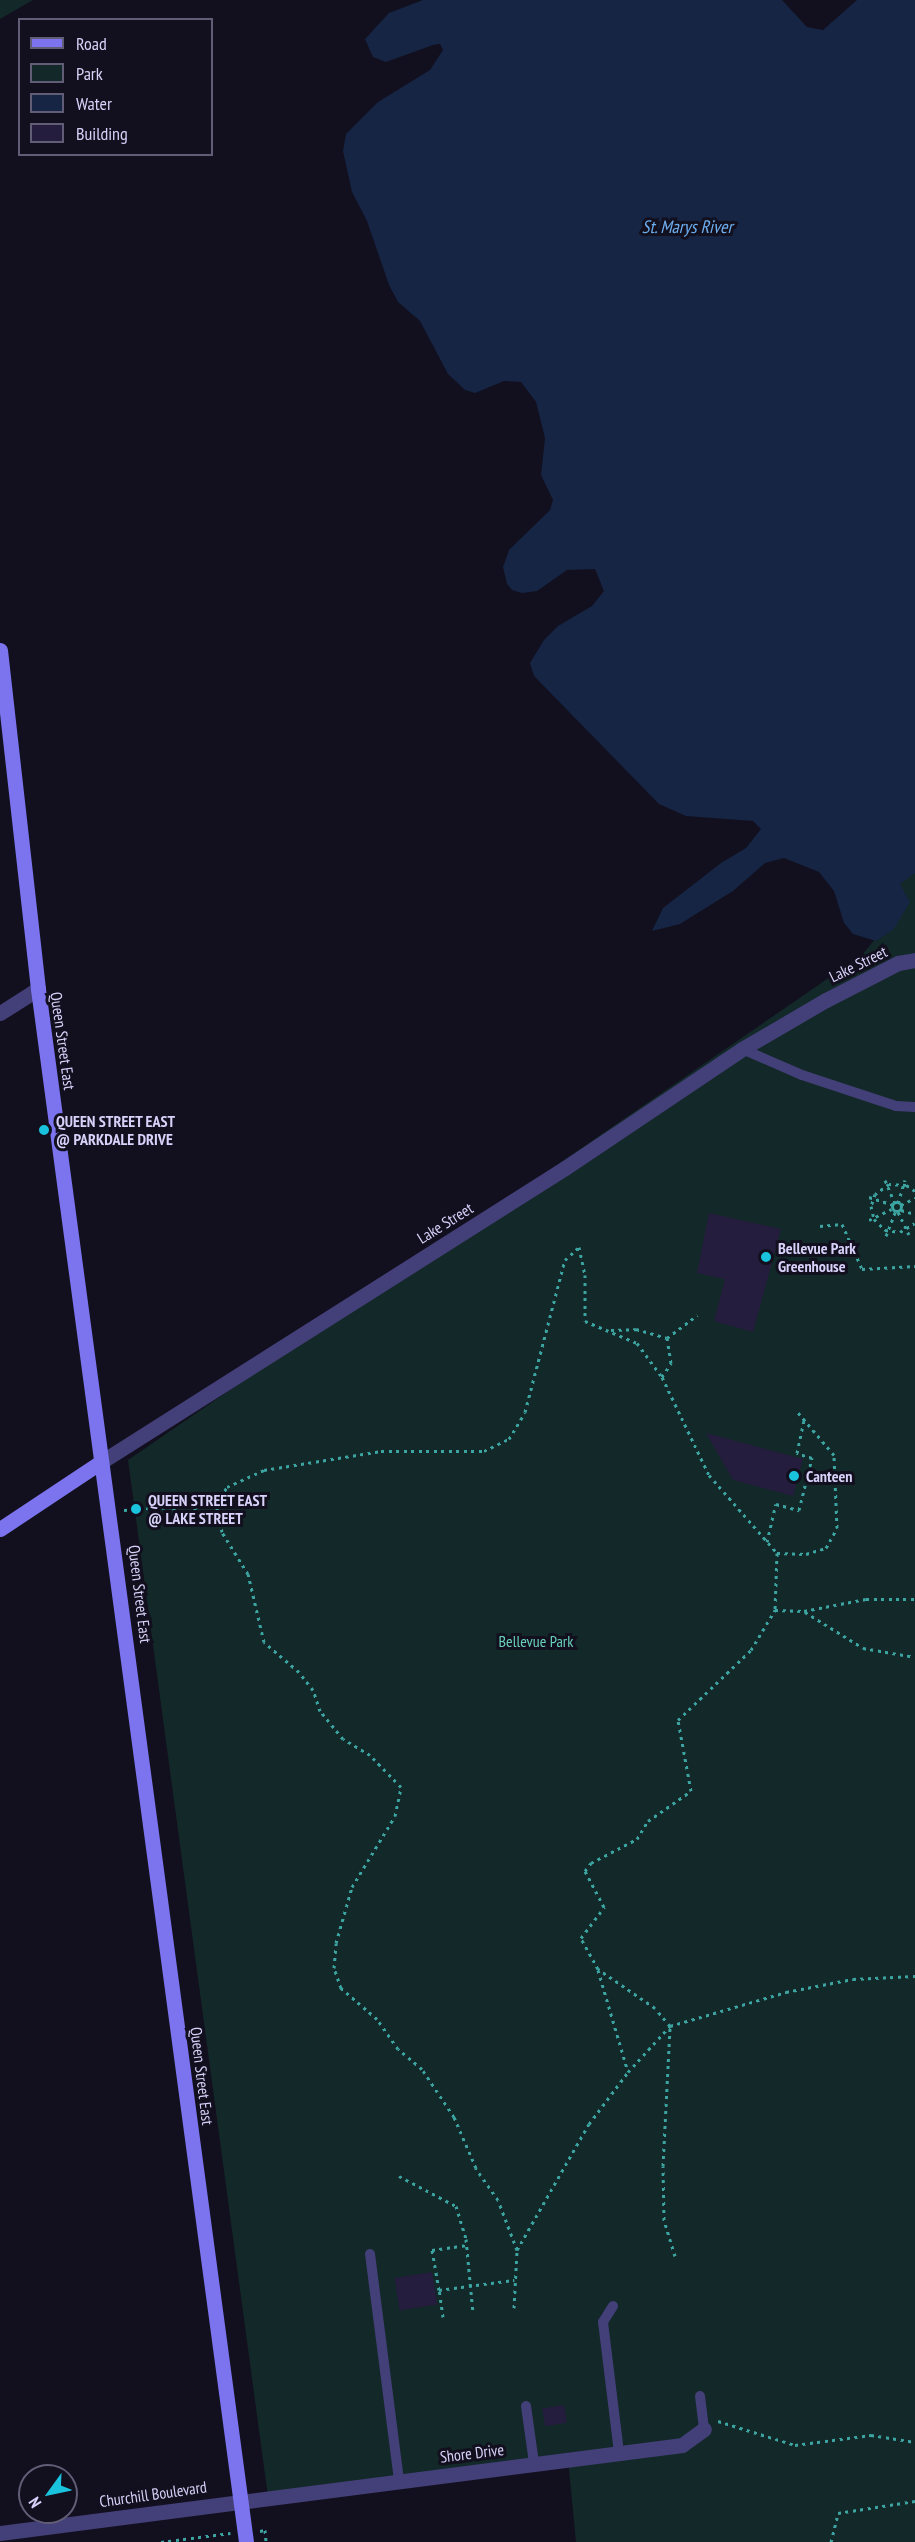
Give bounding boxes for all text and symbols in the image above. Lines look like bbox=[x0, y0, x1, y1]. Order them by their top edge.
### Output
legend bbox=[18, 18, 213, 156]
text: Road bbox=[76, 32, 107, 55]
text: Park bbox=[76, 62, 103, 85]
text: Water bbox=[76, 92, 112, 115]
text: Building bbox=[76, 122, 128, 145]
water label: St. Marys River bbox=[641, 216, 733, 238]
street label: Lake Street bbox=[826, 942, 890, 986]
street label: Queen Street East bbox=[47, 991, 79, 1091]
place label: QUEEN STREET EAST @ PARKDALE DRIVE bbox=[56, 1111, 176, 1149]
marker: QUEEN STREET EAST @ PARKDALE DRIVE bbox=[37, 1123, 51, 1137]
street label: Lake Street bbox=[414, 1198, 476, 1248]
place label: Bellevue Park Greenhouse bbox=[778, 1238, 856, 1276]
marker: Bellevue Park Greenhouse bbox=[759, 1250, 773, 1264]
place label: Canteen bbox=[806, 1466, 853, 1486]
marker: Canteen bbox=[787, 1469, 801, 1483]
place label: QUEEN STREET EAST @ LAKE STREET bbox=[148, 1490, 268, 1528]
marker: QUEEN STREET EAST @ LAKE STREET bbox=[129, 1502, 143, 1516]
street label: Queen Street East bbox=[124, 1544, 156, 1644]
park label: Bellevue Park bbox=[499, 1631, 573, 1651]
street label: Queen Street East bbox=[186, 2026, 218, 2126]
street label: Shore Drive bbox=[439, 2440, 505, 2466]
north arrow bbox=[18, 2464, 78, 2524]
street label: Churchill Boulevard bbox=[98, 2477, 208, 2511]
text: N bbox=[24, 2494, 45, 2512]

